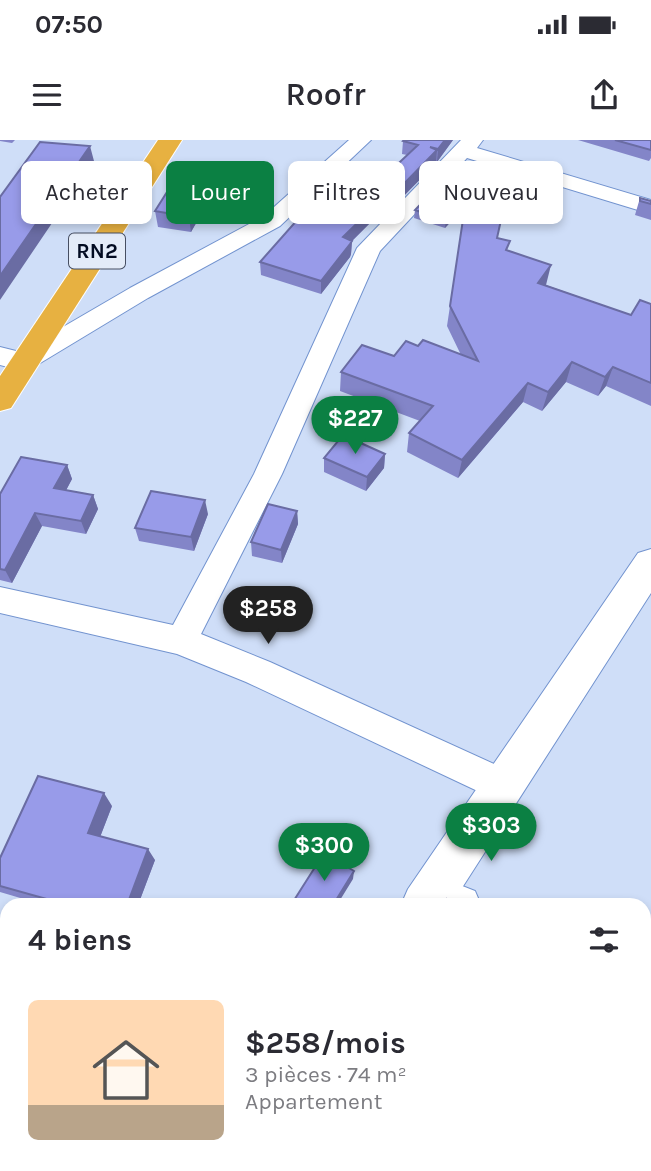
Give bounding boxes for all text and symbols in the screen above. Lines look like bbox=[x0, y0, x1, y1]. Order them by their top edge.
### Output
text: 07:50 bbox=[35, 9, 103, 40]
icon: menu bbox=[28, 76, 66, 114]
text: Roofr bbox=[285, 76, 366, 113]
icon: share bbox=[585, 76, 623, 114]
chip: Acheter bbox=[21, 161, 152, 224]
chip: Louer bbox=[166, 161, 274, 224]
chip: Filtres bbox=[288, 161, 405, 224]
chip: Nouveau bbox=[419, 161, 563, 224]
road number: RN2 bbox=[69, 234, 125, 268]
pin: $227 bbox=[314, 396, 396, 456]
text: $227 bbox=[327, 405, 383, 432]
pin: $258 bbox=[227, 587, 309, 646]
text: $258 bbox=[239, 595, 297, 622]
pin: $303 bbox=[450, 804, 532, 863]
text: $303 bbox=[461, 812, 521, 839]
pin: $300 bbox=[283, 824, 365, 883]
text: $300 bbox=[294, 832, 354, 859]
icon: filters bbox=[585, 921, 623, 959]
text: 4 biens bbox=[28, 922, 132, 958]
text: $258/mois bbox=[245, 1025, 406, 1061]
icon: home bbox=[84, 1028, 168, 1112]
text: 3 pièces · 74 m² bbox=[245, 1061, 407, 1088]
text: Appartement bbox=[245, 1088, 382, 1115]

